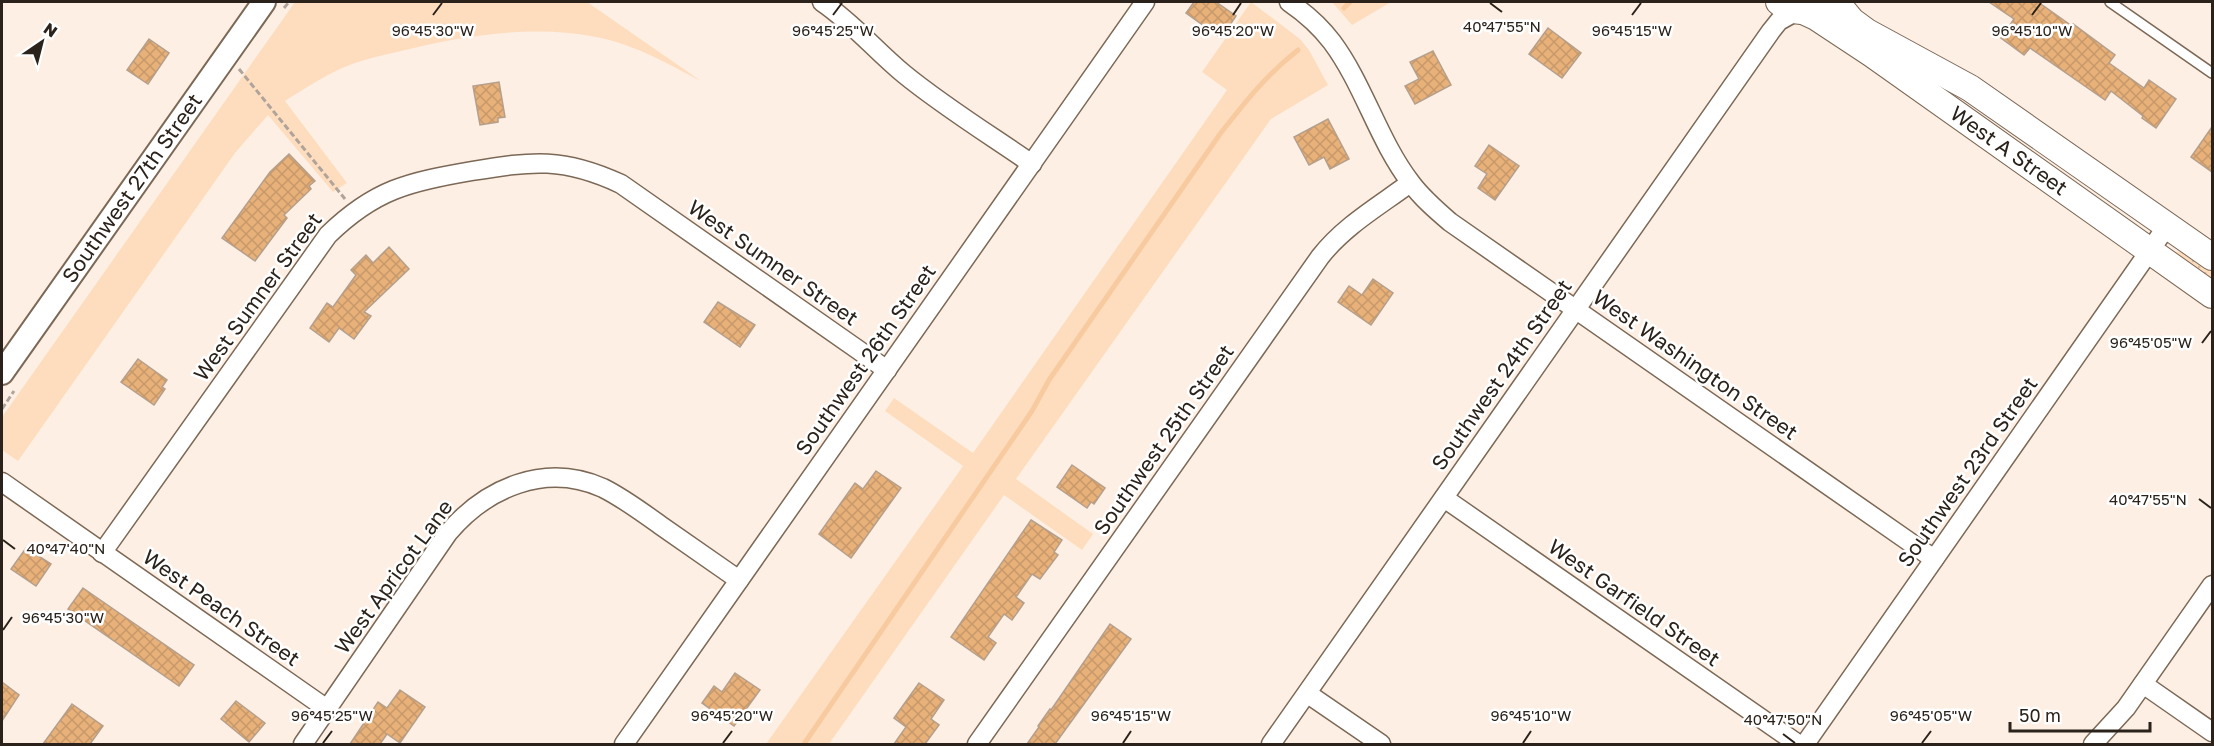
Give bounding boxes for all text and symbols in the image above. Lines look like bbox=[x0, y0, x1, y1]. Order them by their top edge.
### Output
north arrow bbox=[12, 12, 72, 72]
text: 40°47'55"N bbox=[1463, 17, 1541, 35]
text: N bbox=[40, 18, 61, 41]
text: 96°45'30"W bbox=[392, 21, 474, 39]
text: 96°45'25"W bbox=[792, 21, 874, 39]
text: 96°45'20"W bbox=[1192, 21, 1274, 39]
text: 96°45'15"W bbox=[1592, 21, 1672, 39]
text: 96°45'10"W bbox=[1992, 21, 2072, 39]
street label: Southwest 27th Street bbox=[56, 88, 207, 288]
street label: West A Street bbox=[1946, 100, 2073, 201]
street label: West Sumner Street bbox=[683, 194, 864, 331]
street label: West Sumner Street bbox=[187, 207, 327, 386]
street label: Southwest 26th Street bbox=[789, 259, 941, 460]
street label: Southwest 24th Street bbox=[1425, 274, 1577, 475]
street label: West Washington Street bbox=[1588, 283, 1803, 445]
text: 96°45'05"W bbox=[2110, 333, 2192, 351]
street label: Southwest 25th Street bbox=[1088, 339, 1239, 540]
street label: Southwest 23rd Street bbox=[1892, 371, 2043, 572]
text: 40°47'55"N bbox=[2109, 490, 2187, 508]
street label: West Apricot Lane bbox=[329, 494, 458, 658]
street label: West Garfield Street bbox=[1544, 533, 1726, 671]
text: 40°47'40"N bbox=[26, 539, 106, 557]
street label: West Peach Street bbox=[138, 543, 305, 671]
text: 96°45'30"W bbox=[22, 608, 104, 626]
scale bar bbox=[2010, 695, 2150, 733]
text: 50 m bbox=[2019, 704, 2061, 726]
text: 96°45'25"W bbox=[291, 706, 373, 724]
text: 96°45'20"W bbox=[691, 706, 773, 724]
text: 96°45'15"W bbox=[1091, 706, 1171, 724]
text: 96°45'10"W bbox=[1491, 706, 1571, 724]
text: 96°45'05"W bbox=[1890, 706, 1972, 724]
text: 40°47'50"N bbox=[1744, 710, 1822, 728]

